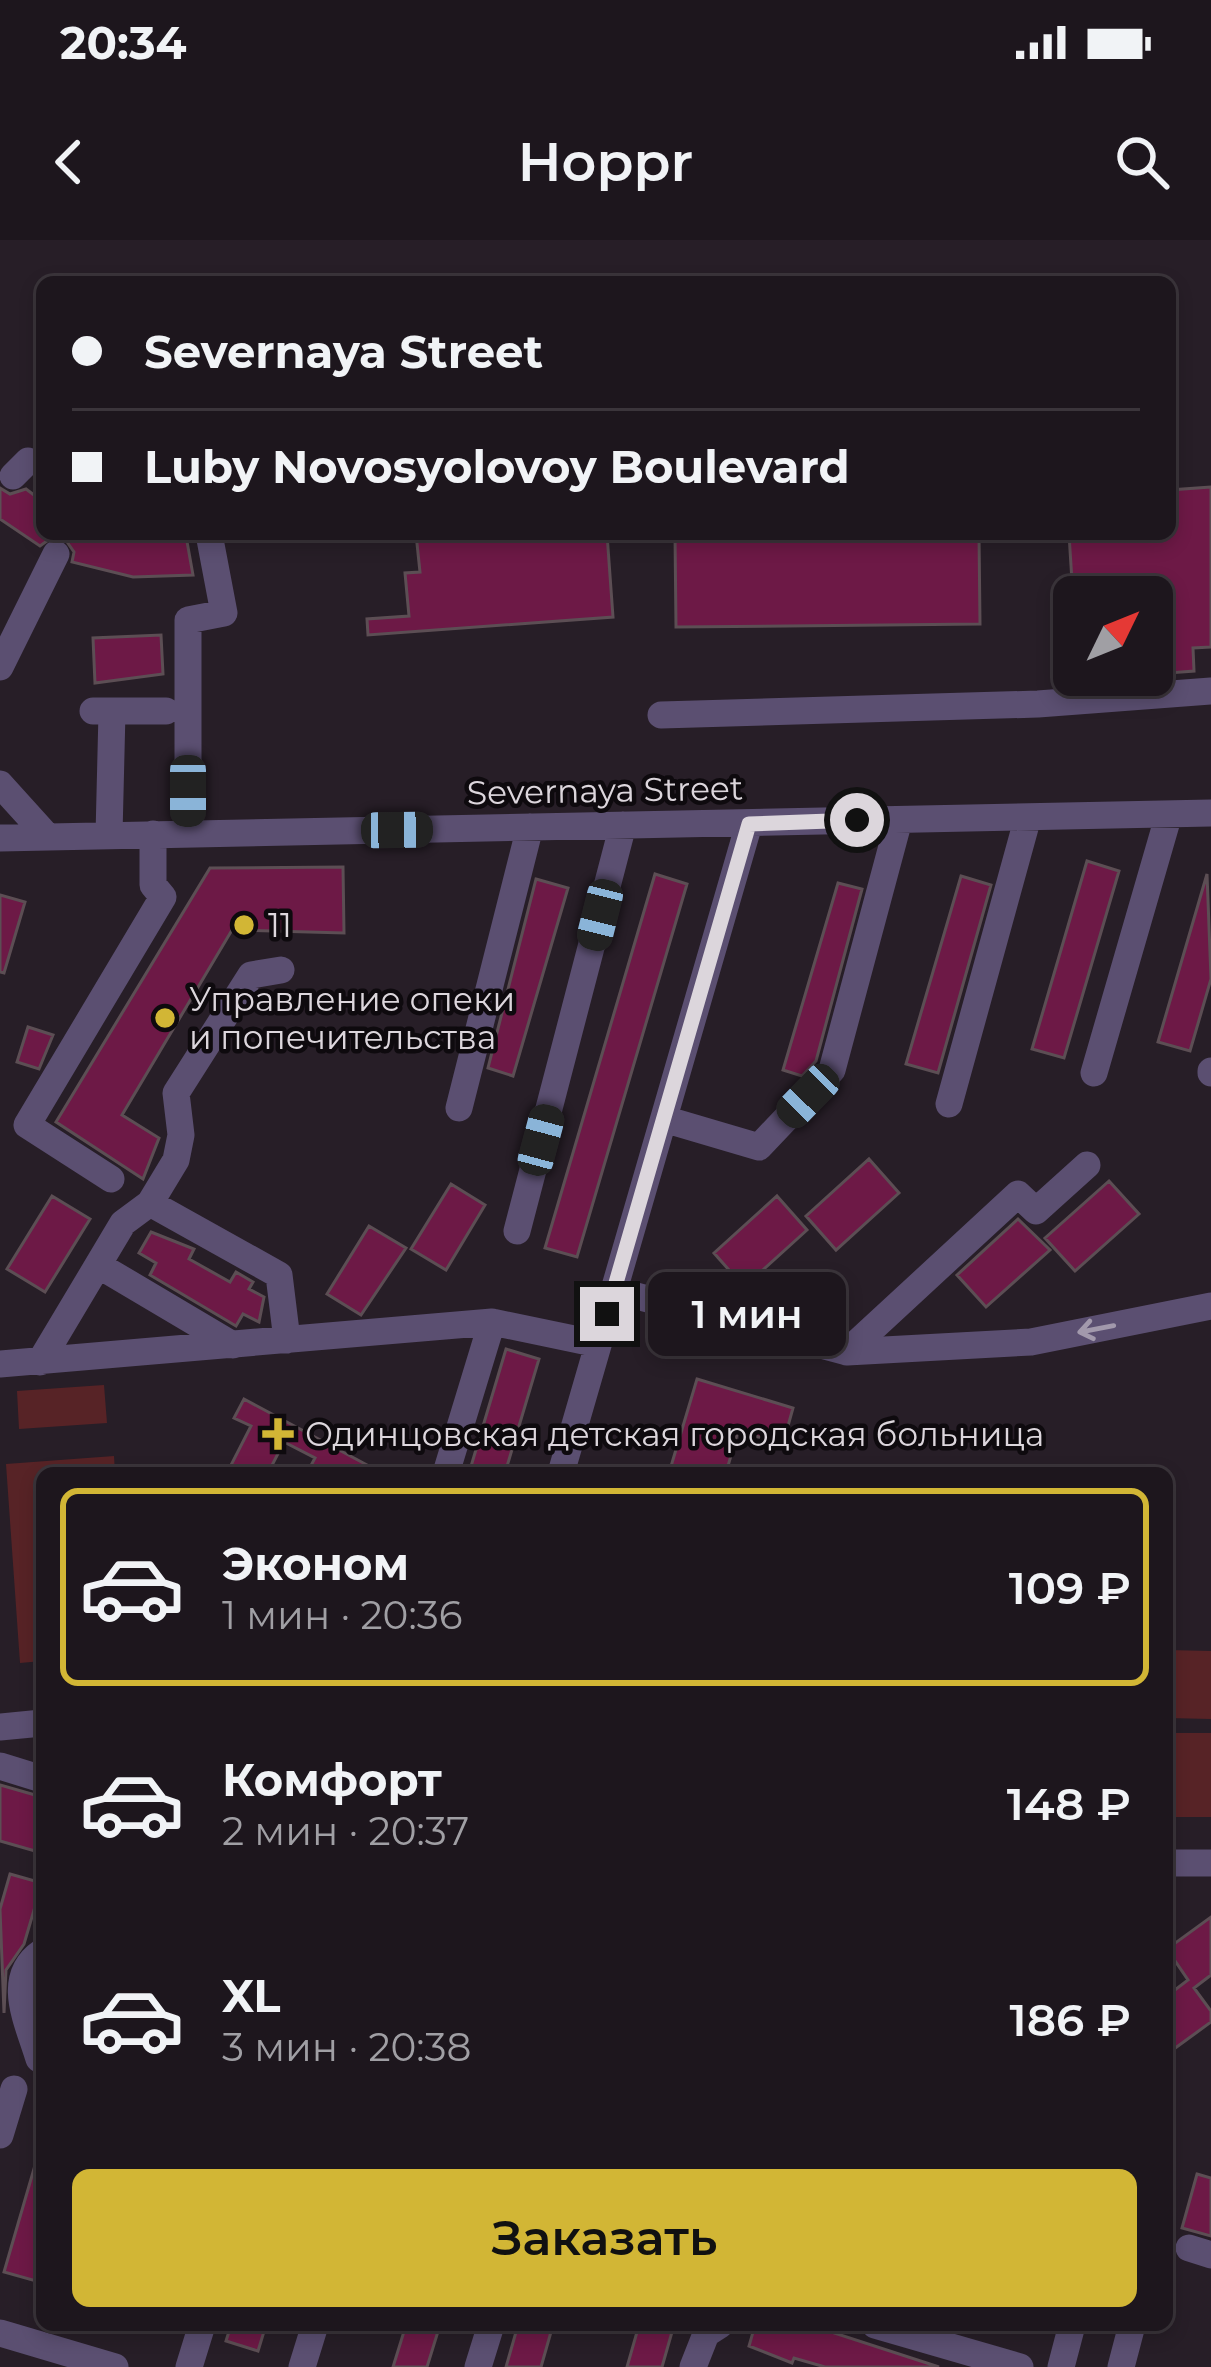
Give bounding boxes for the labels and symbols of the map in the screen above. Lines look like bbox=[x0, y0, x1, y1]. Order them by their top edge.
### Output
north arrow bbox=[1053, 576, 1173, 696]
car bbox=[170, 755, 206, 827]
street label: Severnaya Street bbox=[466, 768, 744, 812]
route start bbox=[830, 793, 884, 847]
car bbox=[361, 811, 433, 849]
car bbox=[574, 876, 626, 954]
place label: 11 bbox=[268, 905, 292, 945]
marker: 11 bbox=[231, 912, 257, 938]
place label: Управление опеки и попечительства bbox=[189, 979, 515, 1057]
marker: Управление опеки и попечительства bbox=[152, 1005, 178, 1031]
car bbox=[770, 1058, 846, 1134]
car bbox=[514, 1101, 568, 1179]
callout: 1 мин bbox=[649, 1272, 847, 1356]
route end bbox=[580, 1287, 634, 1341]
one-way arrow bbox=[1078, 1319, 1117, 1341]
place label: Одинцовская детская городская больница bbox=[305, 1414, 1044, 1454]
marker: Одинцовская детская городская больница bbox=[262, 1418, 294, 1450]

